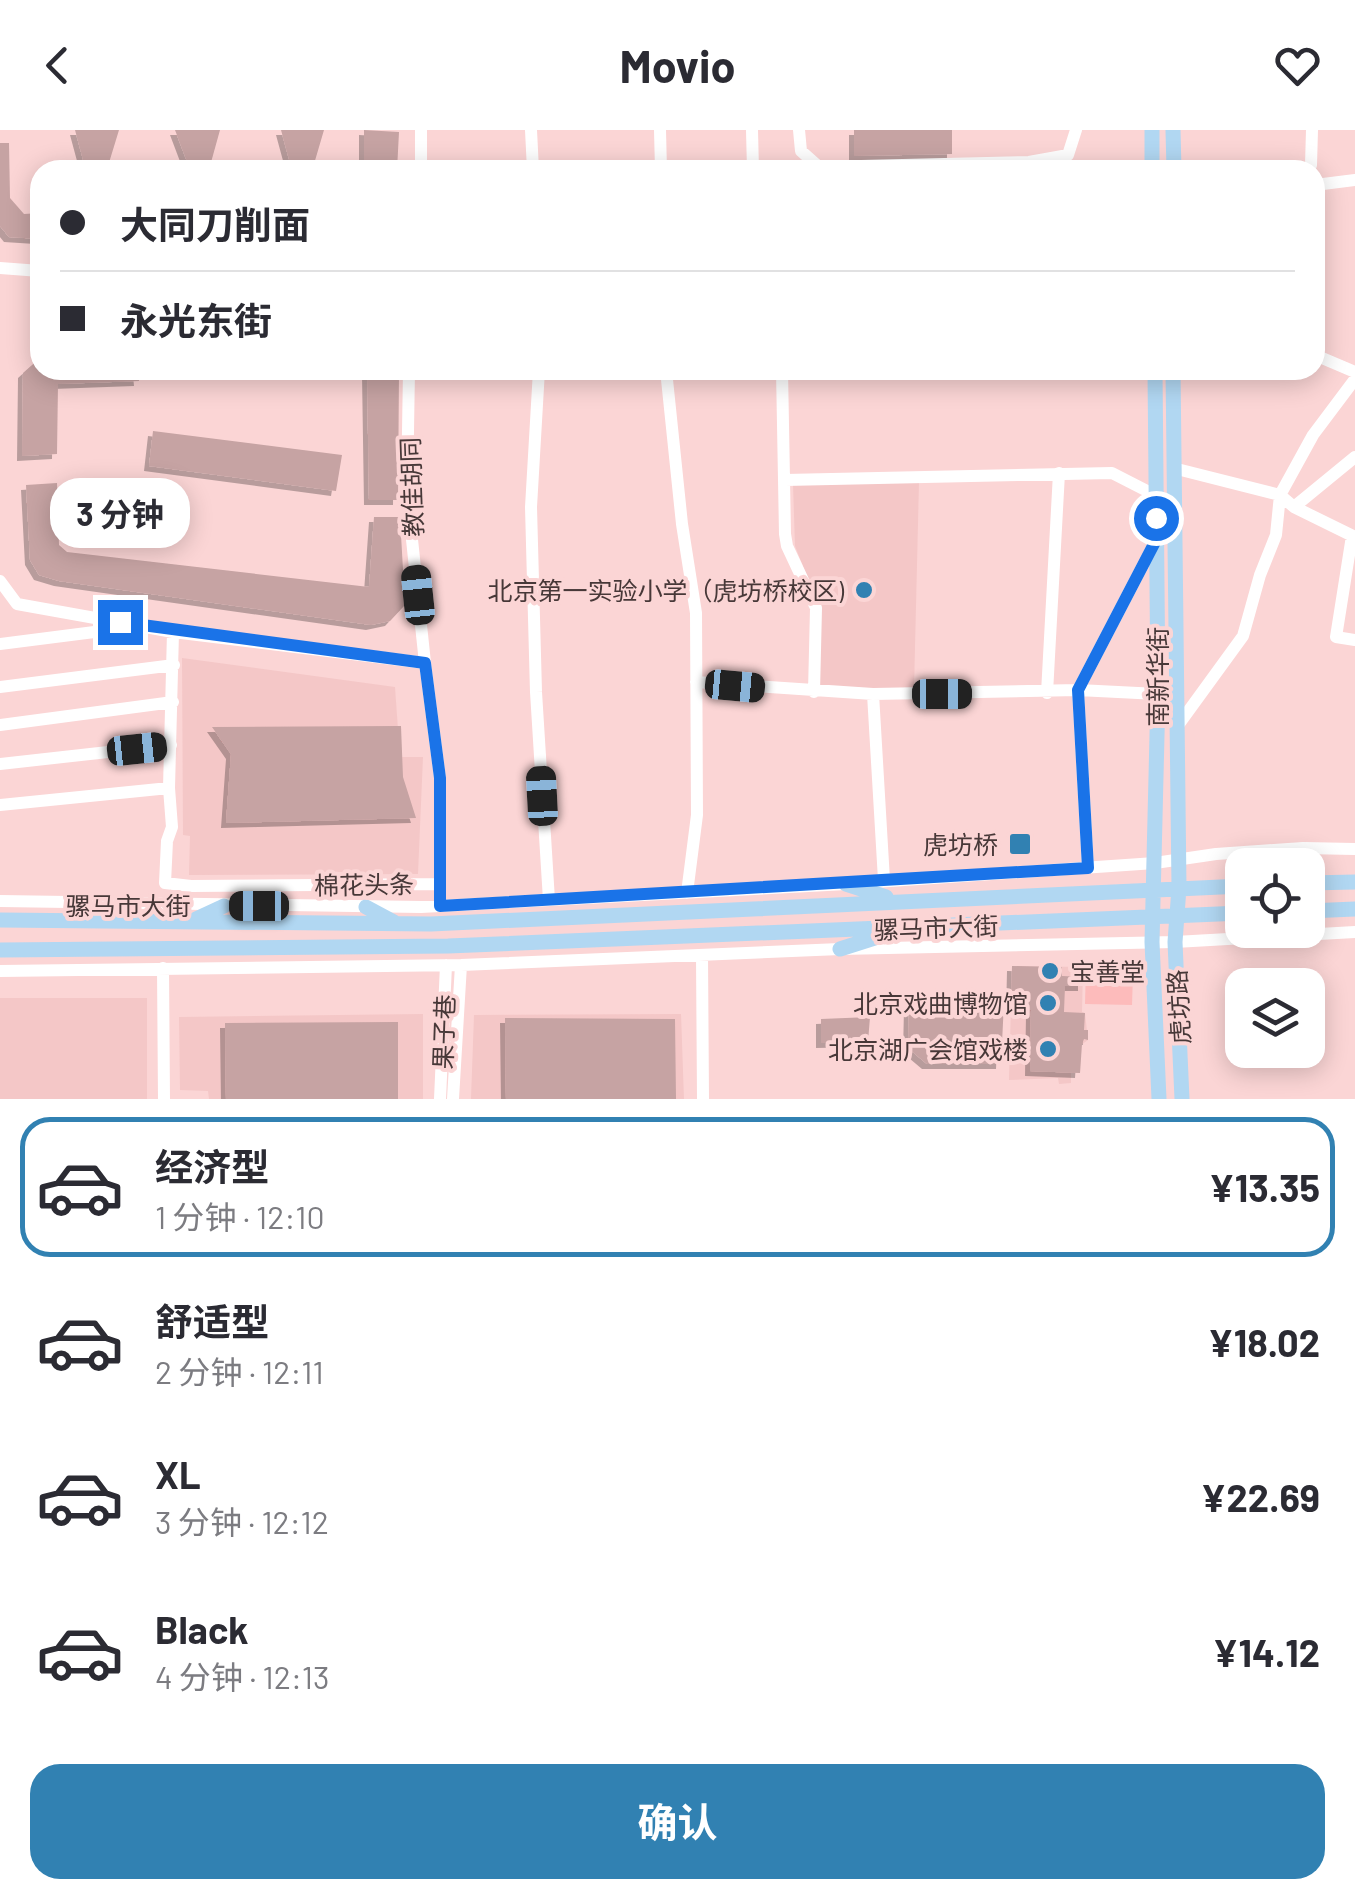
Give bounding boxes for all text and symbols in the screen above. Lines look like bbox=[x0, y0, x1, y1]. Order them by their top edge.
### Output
icon: back bbox=[30, 38, 85, 93]
text: Movio bbox=[620, 38, 735, 92]
icon: heart bbox=[1270, 38, 1325, 93]
text: 大同刀削面 bbox=[120, 201, 310, 247]
text: 永光东街 bbox=[120, 297, 272, 343]
street label: 教佳胡同 bbox=[394, 436, 428, 538]
callout: 3 分钟 bbox=[50, 477, 190, 547]
text: 3 分钟 bbox=[76, 494, 164, 532]
route start bbox=[1134, 496, 1179, 541]
car bbox=[400, 564, 436, 626]
place label: 北京第一实验小学（虎坊桥校区) bbox=[487, 575, 844, 605]
marker: 北京第一实验小学（虎坊桥校区) bbox=[853, 579, 875, 601]
route end bbox=[98, 600, 143, 645]
street label: 南新华街 bbox=[1142, 627, 1172, 727]
car bbox=[704, 668, 766, 704]
car bbox=[912, 679, 972, 709]
car bbox=[106, 731, 168, 767]
car bbox=[525, 765, 559, 827]
place label: 虎坊桥 bbox=[923, 829, 998, 859]
marker: 虎坊桥 bbox=[1007, 831, 1033, 857]
map controls bbox=[1225, 848, 1325, 1068]
button: locate bbox=[1225, 848, 1325, 948]
street label: 棉花头条 bbox=[314, 868, 414, 900]
street label: 骡马市大街 bbox=[65, 890, 191, 920]
car bbox=[229, 891, 289, 921]
street label: 骡马市大街 bbox=[873, 910, 999, 944]
place label: 宝善堂 bbox=[1070, 956, 1145, 986]
marker: 宝善堂 bbox=[1039, 960, 1061, 982]
button: layers bbox=[1225, 968, 1325, 1068]
street label: 虎坊路 bbox=[1161, 969, 1195, 1045]
place label: 北京戏曲博物馆 bbox=[853, 988, 1028, 1018]
marker: 北京戏曲博物馆 bbox=[1037, 992, 1059, 1014]
street label: 果子巷 bbox=[427, 994, 459, 1070]
place label: 北京湖广会馆戏楼 bbox=[828, 1034, 1028, 1064]
marker: 北京湖广会馆戏楼 bbox=[1037, 1038, 1059, 1060]
icon: car bbox=[35, 1142, 125, 1232]
text: 经济型 bbox=[155, 1143, 269, 1189]
text: ¥13.35 bbox=[1209, 1164, 1320, 1210]
text: 1 分钟 · 12:10 bbox=[155, 1197, 325, 1235]
icon: car bbox=[35, 1297, 125, 1387]
text: 舒适型 bbox=[155, 1298, 269, 1344]
text: ¥18.02 bbox=[1208, 1319, 1320, 1365]
text: 2 分钟 · 12:11 bbox=[155, 1352, 324, 1390]
text: XL bbox=[155, 1451, 201, 1497]
icon: car bbox=[35, 1452, 125, 1542]
text: ¥22.69 bbox=[1201, 1474, 1320, 1520]
text: 3 分钟 · 12:12 bbox=[155, 1502, 329, 1540]
text: Black bbox=[155, 1606, 249, 1652]
icon: car bbox=[35, 1607, 125, 1697]
text: ¥14.12 bbox=[1212, 1629, 1320, 1675]
text: 4 分钟 · 12:13 bbox=[155, 1657, 329, 1695]
button: 确认 bbox=[30, 1764, 1325, 1879]

